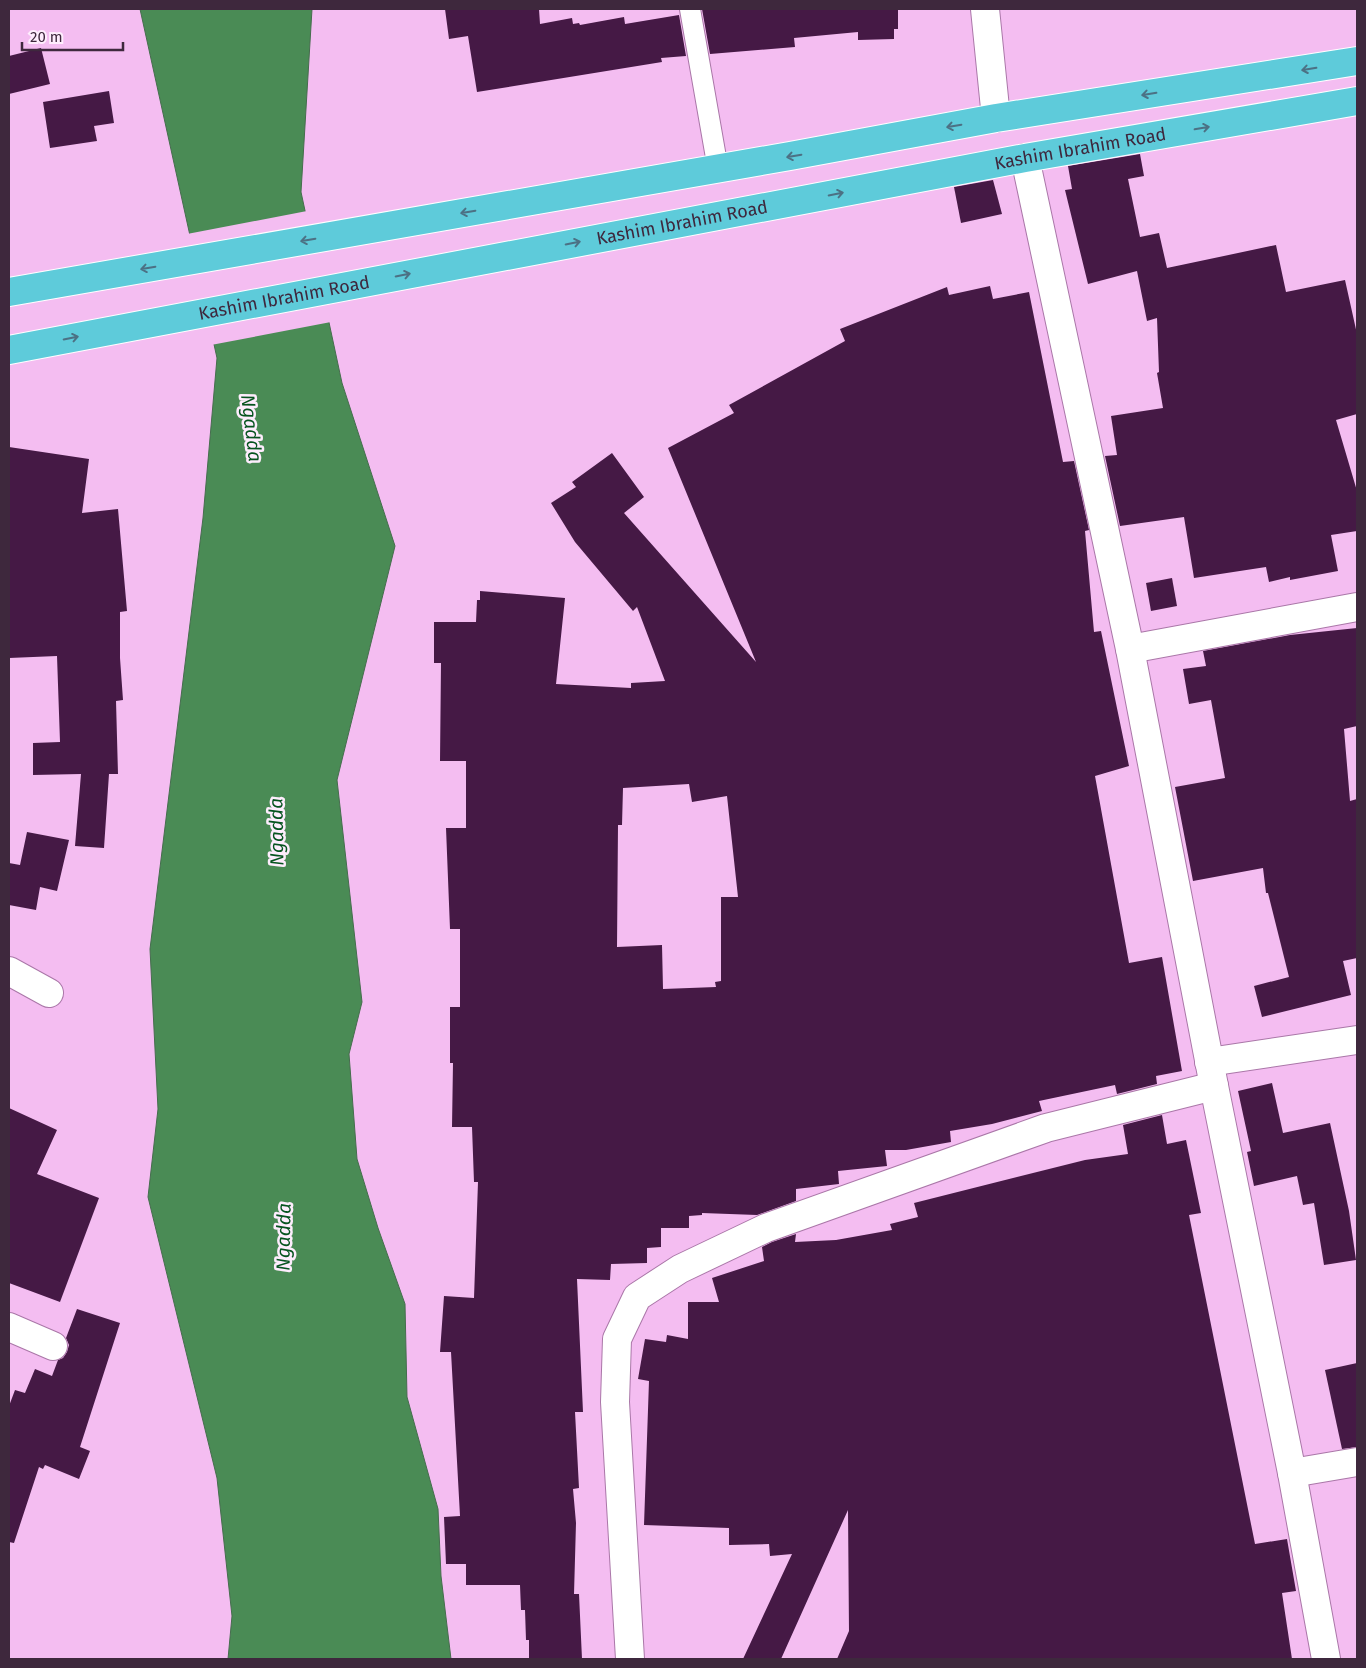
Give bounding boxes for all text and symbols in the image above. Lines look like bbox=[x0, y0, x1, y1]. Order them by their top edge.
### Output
scale bar bbox=[22, 20, 124, 52]
text: 20 m bbox=[30, 28, 63, 46]
one-way arrow bbox=[1301, 64, 1317, 74]
one-way arrow bbox=[1141, 90, 1157, 100]
one-way arrow bbox=[946, 122, 962, 132]
one-way arrow bbox=[1194, 122, 1210, 132]
street label: Kashim Ibrahim Road bbox=[993, 123, 1168, 175]
one-way arrow bbox=[786, 151, 802, 161]
one-way arrow bbox=[827, 188, 843, 198]
street label: Kashim Ibrahim Road bbox=[595, 196, 770, 250]
one-way arrow bbox=[460, 207, 476, 217]
one-way arrow bbox=[300, 235, 316, 245]
one-way arrow bbox=[564, 238, 580, 248]
one-way arrow bbox=[140, 263, 156, 273]
one-way arrow bbox=[395, 270, 411, 280]
street label: Kashim Ibrahim Road bbox=[197, 271, 372, 325]
one-way arrow bbox=[63, 333, 79, 342]
water label: Ngadda bbox=[236, 393, 267, 463]
water label: Ngadda bbox=[264, 798, 289, 866]
water label: Ngadda bbox=[271, 1203, 296, 1271]

